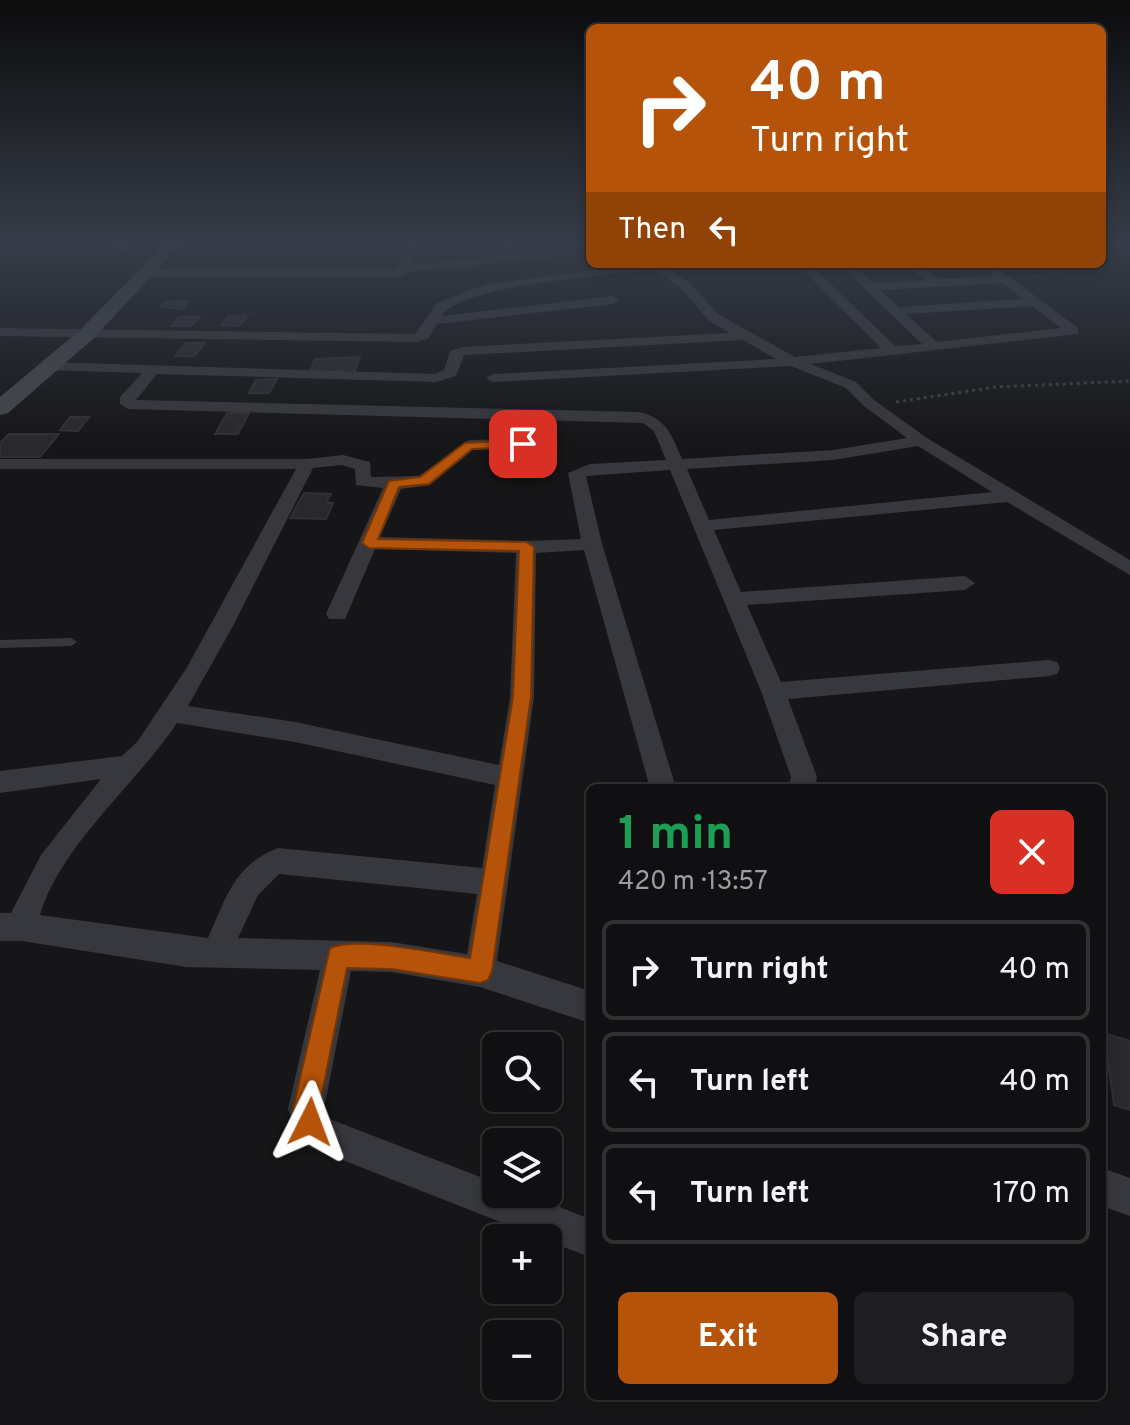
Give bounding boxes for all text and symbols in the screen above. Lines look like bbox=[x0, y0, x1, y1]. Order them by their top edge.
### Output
text: 40 m bbox=[750, 50, 886, 120]
icon: right bbox=[618, 56, 722, 160]
text: Turn right bbox=[750, 119, 909, 165]
icon: left bbox=[702, 208, 746, 252]
text: Then bbox=[618, 212, 686, 249]
pin bbox=[489, 410, 557, 478]
icon: arrive bbox=[501, 422, 545, 466]
text: 1 min bbox=[618, 806, 733, 866]
button: close bbox=[990, 810, 1074, 894]
text: 420 m · 13:57 bbox=[618, 866, 768, 899]
icon: right bbox=[622, 948, 666, 992]
text: Turn right bbox=[690, 952, 828, 989]
text: 40 m bbox=[1000, 952, 1070, 989]
map controls bbox=[482, 1032, 562, 1400]
button: search bbox=[482, 1032, 562, 1112]
icon: left bbox=[622, 1060, 666, 1104]
text: Turn left bbox=[690, 1064, 810, 1101]
text: 40 m bbox=[1000, 1064, 1070, 1101]
position arrow bbox=[268, 1080, 352, 1164]
button: layers bbox=[482, 1128, 562, 1208]
icon: left bbox=[622, 1172, 666, 1216]
text: Turn left bbox=[690, 1176, 810, 1213]
text: 170 m bbox=[992, 1176, 1070, 1213]
button: + bbox=[482, 1224, 562, 1304]
button: Exit bbox=[618, 1292, 838, 1384]
button: Share bbox=[854, 1292, 1074, 1384]
button: − bbox=[482, 1320, 562, 1400]

